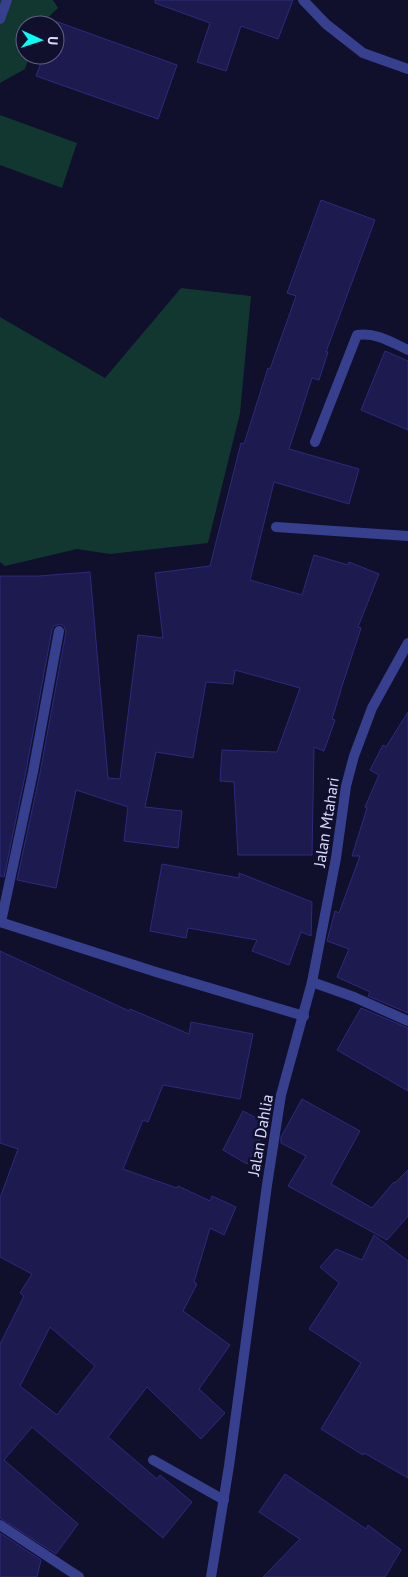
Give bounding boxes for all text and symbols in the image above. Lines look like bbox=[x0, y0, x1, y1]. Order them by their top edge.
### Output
north arrow bbox=[15, 15, 65, 65]
text: U bbox=[44, 36, 62, 46]
street label: Jalan Mtahari bbox=[309, 776, 343, 869]
street label: Jalan Dahlia bbox=[243, 1093, 277, 1178]

